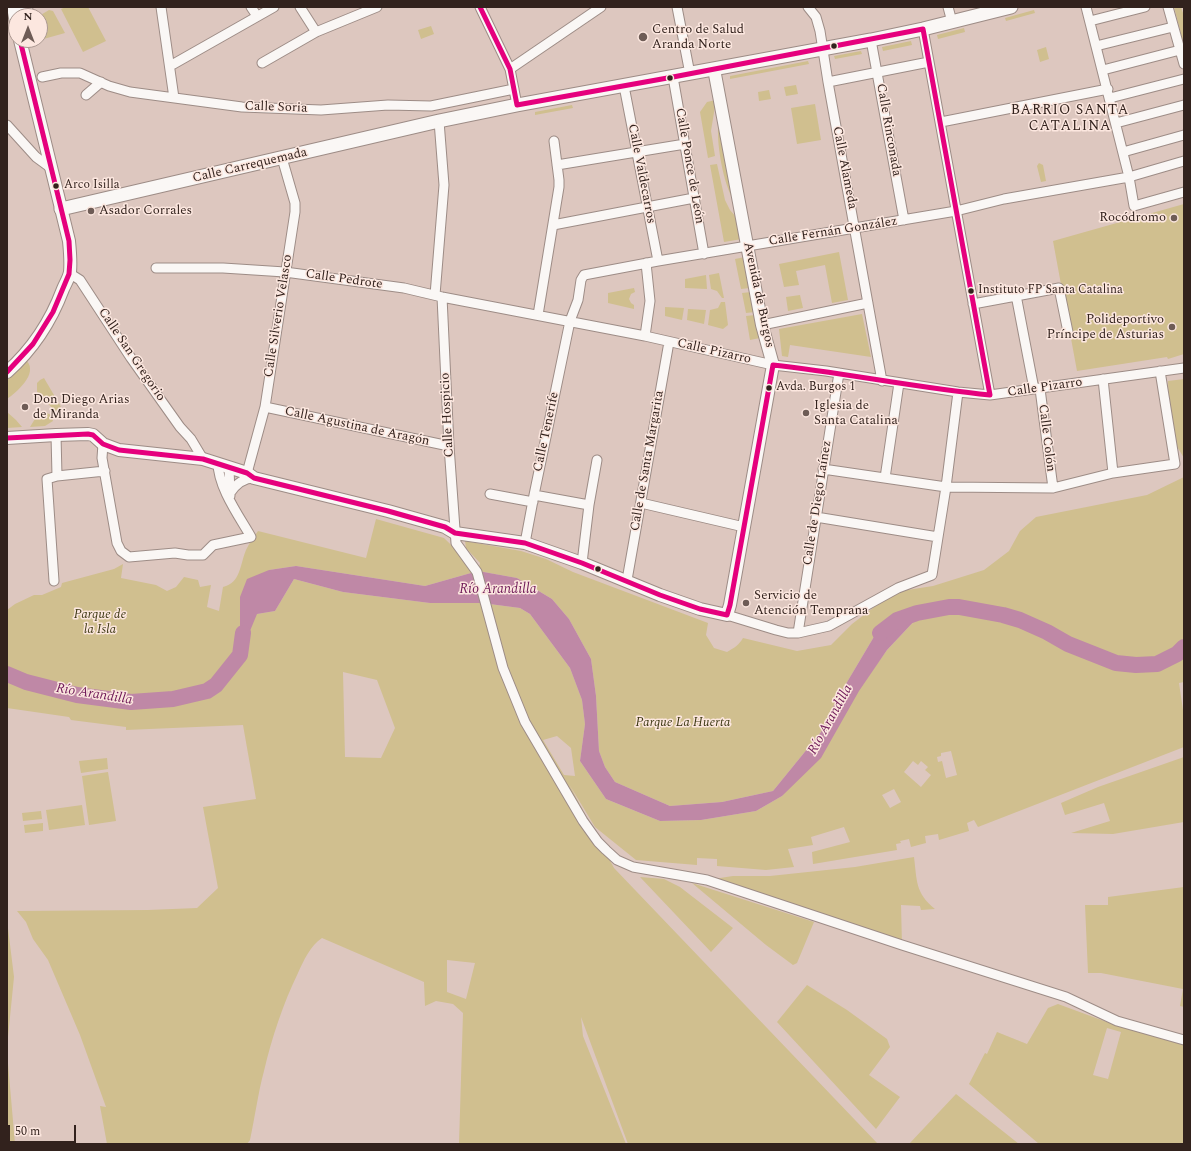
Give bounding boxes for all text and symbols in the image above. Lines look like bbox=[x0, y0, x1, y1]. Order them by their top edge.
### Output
north arrow bbox=[8, 8, 48, 48]
text: N bbox=[24, 8, 32, 25]
place label: Centro de Salud Aranda Norte bbox=[652, 22, 744, 53]
marker: Centro de Salud Aranda Norte bbox=[637, 31, 649, 43]
unlabelled marker bbox=[829, 41, 839, 51]
unlabelled marker bbox=[665, 73, 675, 83]
street label: Calle Rinconada bbox=[872, 82, 904, 178]
street label: Calle Soria bbox=[244, 99, 308, 117]
district label: BARRIO SANTA CATALINA bbox=[1011, 103, 1129, 136]
street label: Calle Ponce de León bbox=[671, 107, 707, 225]
street label: Calle Valdecarros bbox=[624, 123, 658, 225]
street label: Calle Alameda bbox=[828, 125, 860, 211]
street label: Calle Carrequemada bbox=[191, 145, 309, 187]
place label: Arco Isilla bbox=[64, 179, 120, 193]
marker: Arco Isilla bbox=[51, 181, 61, 191]
place label: Asador Corrales bbox=[99, 203, 192, 219]
marker: Asador Corrales bbox=[86, 206, 96, 216]
place label: Rocódromo bbox=[1099, 210, 1166, 226]
marker: Rocódromo bbox=[1169, 213, 1179, 223]
street label: Calle Fernán González bbox=[768, 214, 898, 250]
street label: Avenida de Burgos bbox=[739, 241, 777, 349]
street label: Calle Silverio Velasco bbox=[262, 254, 296, 378]
street label: Calle Pedrote bbox=[305, 267, 383, 293]
place label: Instituto FP Santa Catalina bbox=[978, 284, 1123, 298]
marker: Instituto FP Santa Catalina bbox=[966, 286, 976, 296]
street label: Calle San Gregorio bbox=[94, 305, 168, 405]
place label: Polideportivo Príncipe de Asturias bbox=[1047, 312, 1164, 343]
marker: Polideportivo Príncipe de Asturias bbox=[1167, 322, 1177, 332]
street label: Calle Pizarro bbox=[676, 336, 752, 368]
street label: Calle Hospicio bbox=[438, 372, 458, 458]
street label: Calle Pizarro bbox=[1007, 375, 1083, 401]
place label: Avda. Burgos 1 bbox=[776, 381, 855, 395]
marker: Avda. Burgos 1 bbox=[764, 383, 774, 393]
street label: Calle de Santa Margarita bbox=[628, 389, 668, 533]
street label: Calle Tenerife bbox=[531, 391, 563, 473]
place label: Don Diego Arias de Miranda bbox=[33, 392, 130, 423]
place label: Iglesia de Santa Catalina bbox=[814, 398, 898, 429]
marker: Don Diego Arias de Miranda bbox=[20, 402, 30, 412]
street label: Calle Colón bbox=[1034, 403, 1058, 473]
street label: Calle Agustina de Aragón bbox=[283, 404, 431, 450]
marker: Iglesia de Santa Catalina bbox=[801, 408, 811, 418]
street label: Calle de Diego Laínez bbox=[800, 439, 836, 567]
unlabelled marker bbox=[593, 564, 603, 574]
water label: Río Arandilla bbox=[459, 582, 537, 598]
place label: Servicio de Atención Temprana bbox=[754, 588, 868, 619]
marker: Servicio de Atención Temprana bbox=[741, 598, 751, 608]
park label: Parque de la Isla bbox=[74, 607, 126, 638]
water label: Río Arandilla bbox=[55, 681, 133, 709]
water label: Río Arandilla bbox=[805, 682, 857, 758]
park label: Parque La Huerta bbox=[636, 715, 730, 731]
scale bar bbox=[10, 1117, 78, 1143]
text: 50 m bbox=[15, 1122, 40, 1141]

